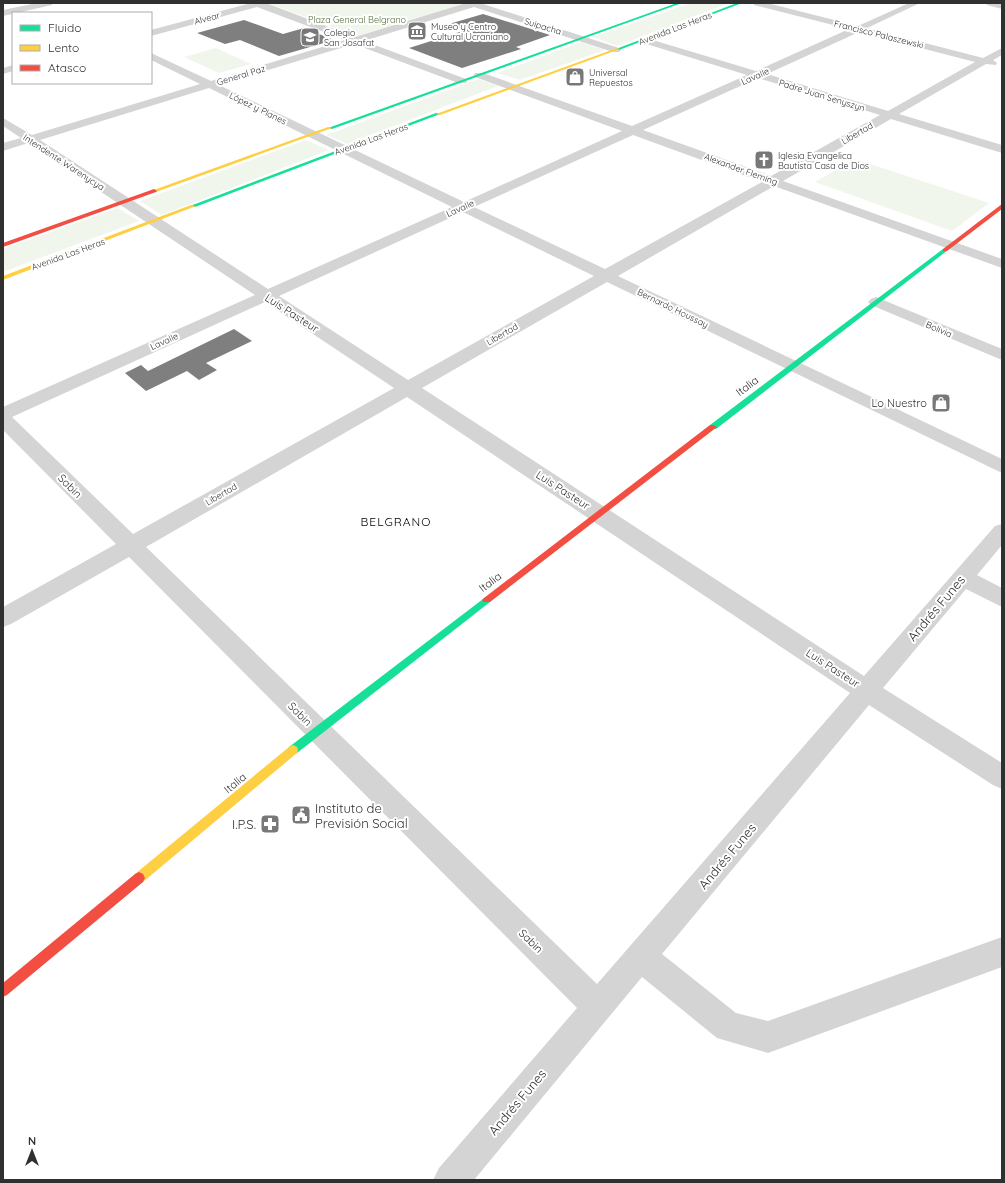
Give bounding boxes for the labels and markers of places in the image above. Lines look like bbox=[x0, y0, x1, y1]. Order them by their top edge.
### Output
museum icon: Museo y Centro Cultural Ucraniano bbox=[406, 20, 428, 42]
place label: Museo y Centro Cultural Ucraniano bbox=[431, 21, 509, 42]
school or university icon: Colegio San Josafat bbox=[299, 26, 321, 48]
place label: Colegio San Josafat bbox=[324, 27, 374, 48]
shop icon: Universal Repuestos bbox=[564, 66, 586, 88]
place label: Universal Repuestos bbox=[589, 67, 633, 88]
church icon: Iglesia Evangelica Bautista Casa de Dios bbox=[753, 149, 775, 171]
place label: Iglesia Evangelica Bautista Casa de Dios bbox=[778, 150, 869, 171]
shop icon: Lo Nuestro bbox=[930, 392, 952, 414]
place label: Lo Nuestro bbox=[871, 396, 927, 410]
place label: Instituto de Previsión Social bbox=[315, 800, 408, 831]
public building icon: Instituto de Previsión Social bbox=[290, 804, 312, 826]
pharmacy icon: I.P.S. bbox=[259, 813, 281, 835]
place label: I.P.S. bbox=[232, 816, 256, 832]

